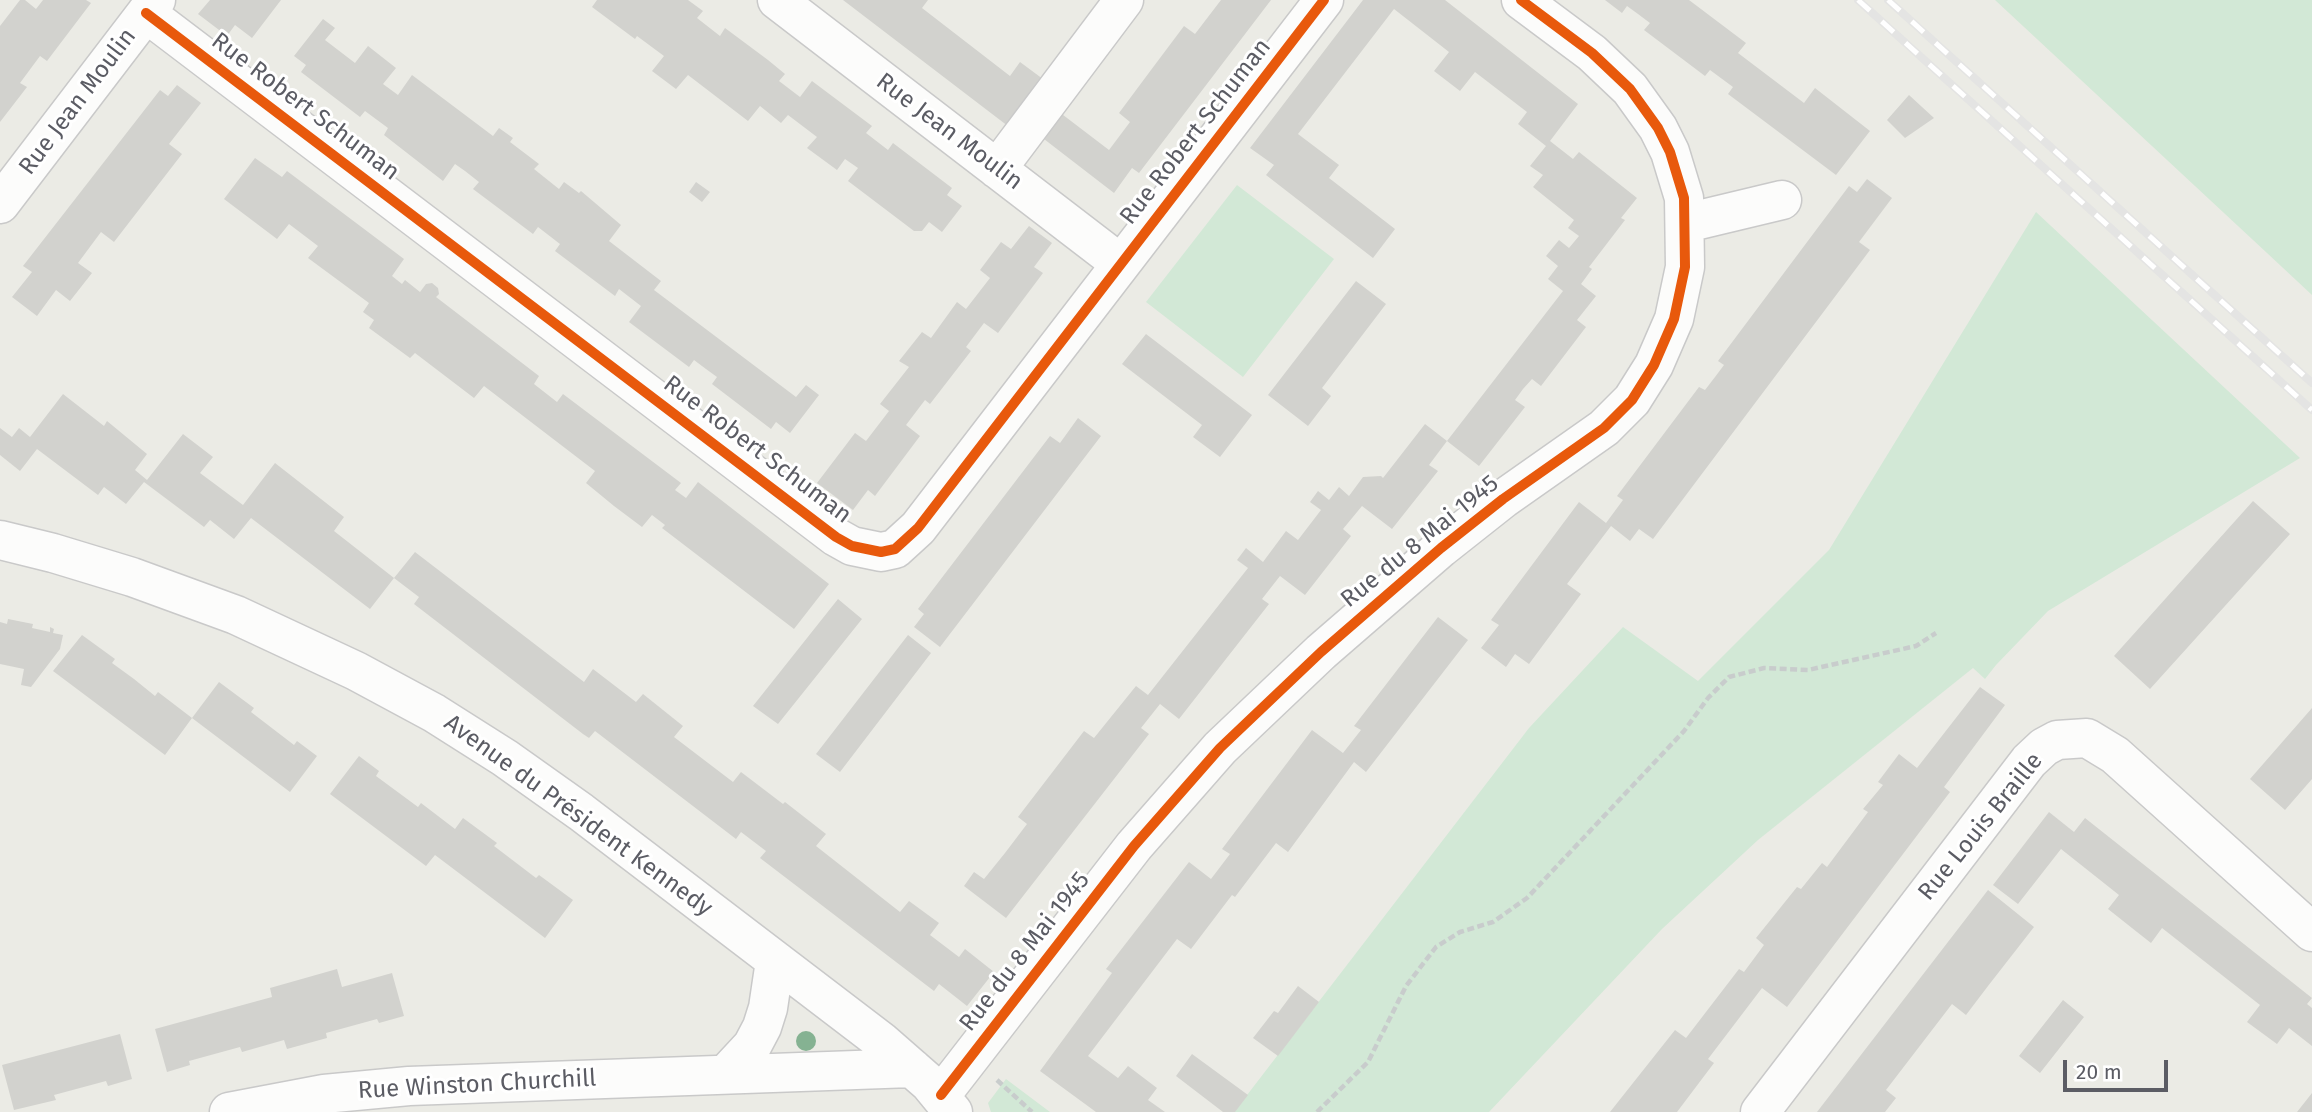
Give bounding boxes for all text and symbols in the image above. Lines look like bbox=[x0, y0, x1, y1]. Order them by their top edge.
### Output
street label: Rue Jean Moulin bbox=[14, 23, 142, 181]
street label: Rue Robert Schuman bbox=[205, 27, 405, 187]
street label: Rue Robert Schuman bbox=[1114, 33, 1278, 231]
street label: Rue Jean Moulin bbox=[870, 68, 1028, 196]
street label: Rue Robert Schuman bbox=[657, 370, 857, 530]
street label: Rue du 8 Mai 1945 bbox=[1335, 470, 1505, 614]
street label: Avenue du Président Kennedy bbox=[438, 709, 718, 923]
street label: Rue Louis Braille bbox=[1913, 747, 2049, 907]
street label: Rue du 8 Mai 1945 bbox=[954, 867, 1096, 1037]
scale bar bbox=[2067, 1046, 2172, 1090]
text: 20 m bbox=[2076, 1059, 2122, 1085]
street label: Rue Winston Churchill bbox=[357, 1064, 597, 1106]

